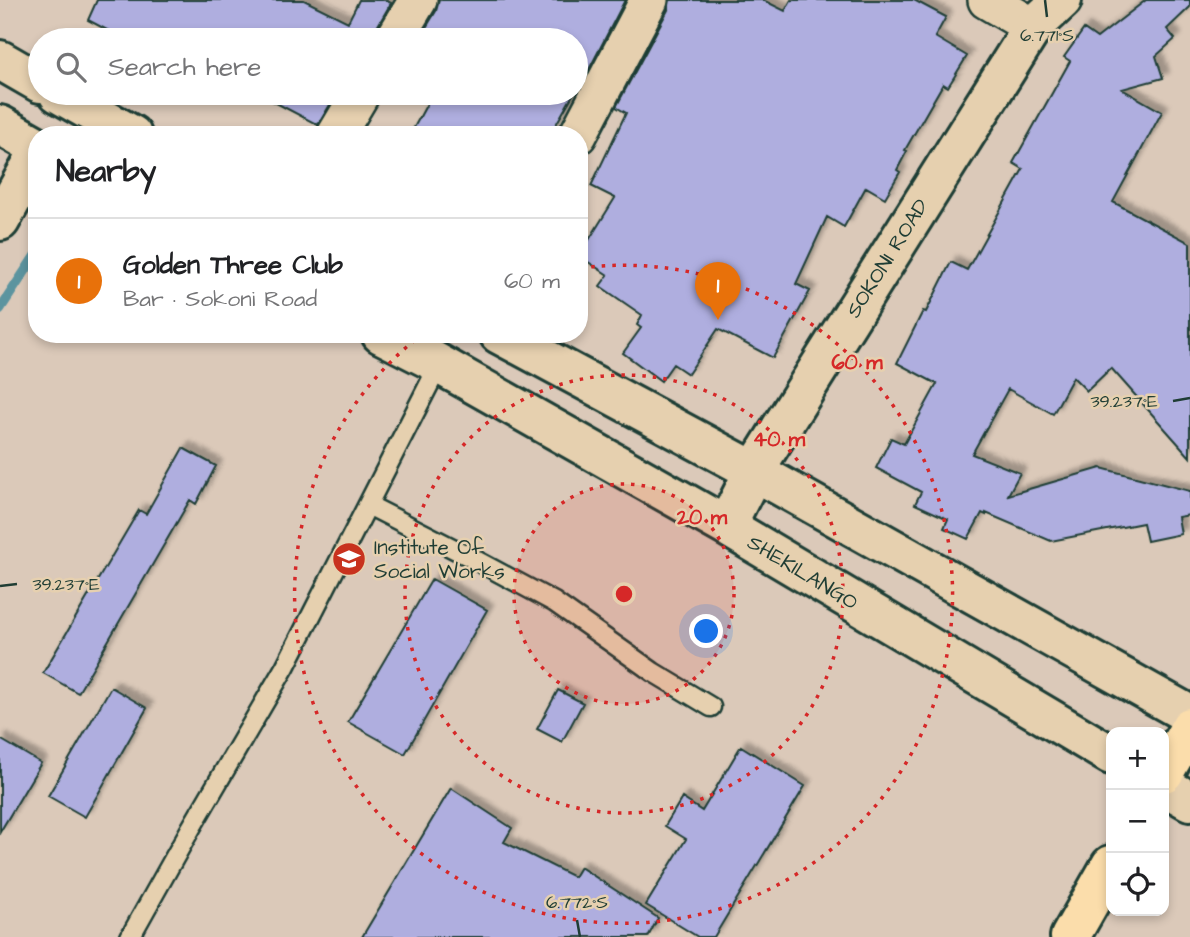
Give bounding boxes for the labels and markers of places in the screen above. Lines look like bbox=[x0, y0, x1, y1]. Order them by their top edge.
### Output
pin: 1 bbox=[695, 262, 741, 320]
place label: Institute Of Social Works bbox=[374, 533, 505, 586]
school or university icon: Institute Of Social Works bbox=[330, 540, 368, 578]
centre of rings bbox=[612, 582, 636, 606]

